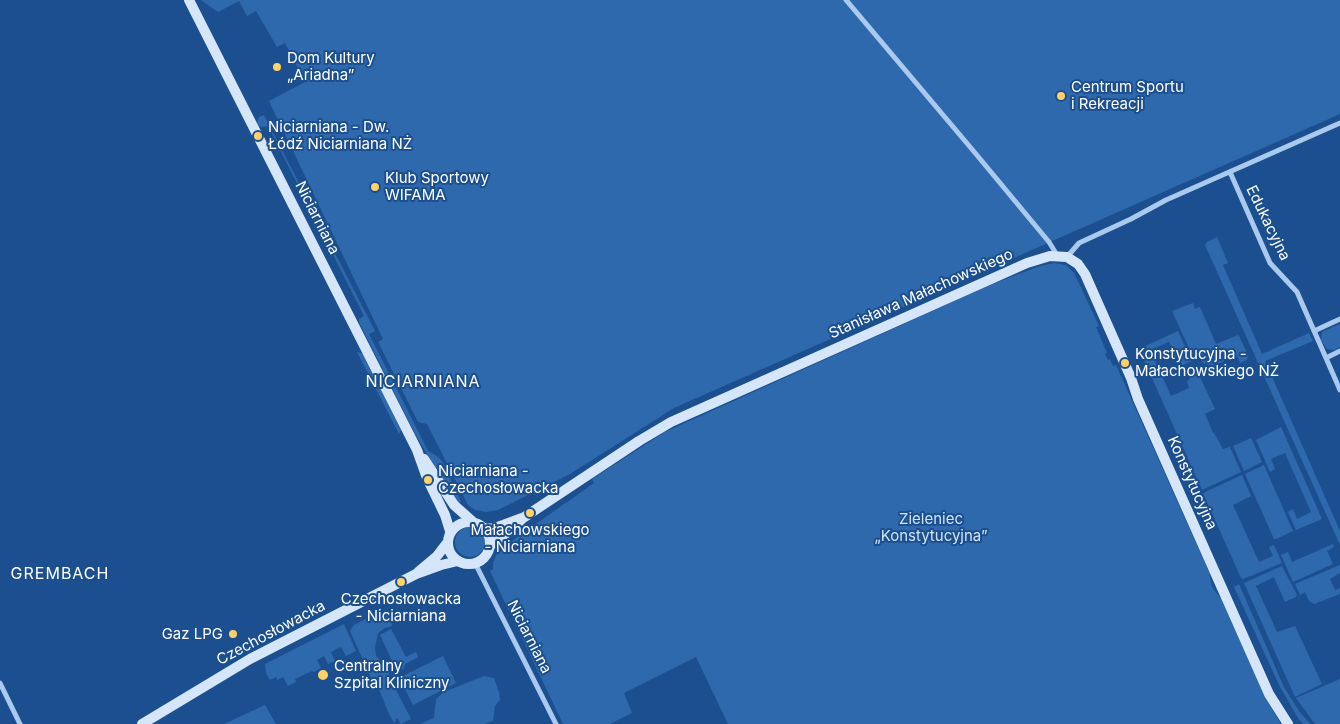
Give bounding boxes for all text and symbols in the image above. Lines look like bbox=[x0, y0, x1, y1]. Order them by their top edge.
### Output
place label: Dom Kultury „Ariadna” bbox=[287, 49, 375, 84]
marker: Dom Kultury „Ariadna” bbox=[271, 61, 283, 73]
place label: Centrum Sportu i Rekreacji bbox=[1071, 78, 1184, 113]
marker: Centrum Sportu i Rekreacji bbox=[1055, 90, 1067, 102]
place label: Niciarniana - Dw. Łódź Niciarniana NŻ bbox=[268, 118, 412, 153]
marker: Niciarniana - Dw. Łódź Niciarniana NŻ bbox=[252, 130, 264, 142]
place label: Klub Sportowy WIFAMA bbox=[385, 169, 489, 204]
street label: Niciarniana bbox=[291, 178, 343, 258]
marker: Klub Sportowy WIFAMA bbox=[369, 181, 381, 193]
street label: Edukacyjna bbox=[1242, 182, 1294, 264]
street label: Stanisława Małachowskiego bbox=[826, 245, 1016, 343]
place label: Konstytucyjna - Małachowskiego NŻ bbox=[1135, 345, 1279, 380]
marker: Konstytucyjna - Małachowskiego NŻ bbox=[1119, 357, 1131, 369]
district label: NICIARNIANA bbox=[364, 372, 482, 392]
street label: Konstytucyjna bbox=[1163, 433, 1221, 533]
place label: Niciarniana - Czechosłowacka bbox=[438, 462, 558, 497]
marker: Niciarniana - Czechosłowacka bbox=[422, 474, 434, 486]
marker: Małachowskiego - Niciarniana bbox=[524, 507, 536, 519]
park label: Zieleniec „Konstytucyjna” bbox=[874, 510, 988, 545]
place label: Małachowskiego - Niciarniana bbox=[470, 521, 590, 556]
district label: GREMBACH bbox=[10, 564, 110, 584]
marker: Czechosłowacka - Niciarniana bbox=[395, 576, 407, 588]
place label: Czechosłowacka - Niciarniana bbox=[341, 590, 461, 625]
street label: Czechosłowacka bbox=[214, 597, 328, 669]
street label: Niciarniana bbox=[503, 597, 555, 677]
place label: Gaz LPG bbox=[162, 625, 223, 643]
marker: Gaz LPG bbox=[227, 628, 239, 640]
place label: Centralny Szpital Kliniczny bbox=[334, 657, 450, 692]
marker: Centralny Szpital Kliniczny bbox=[316, 668, 330, 682]

